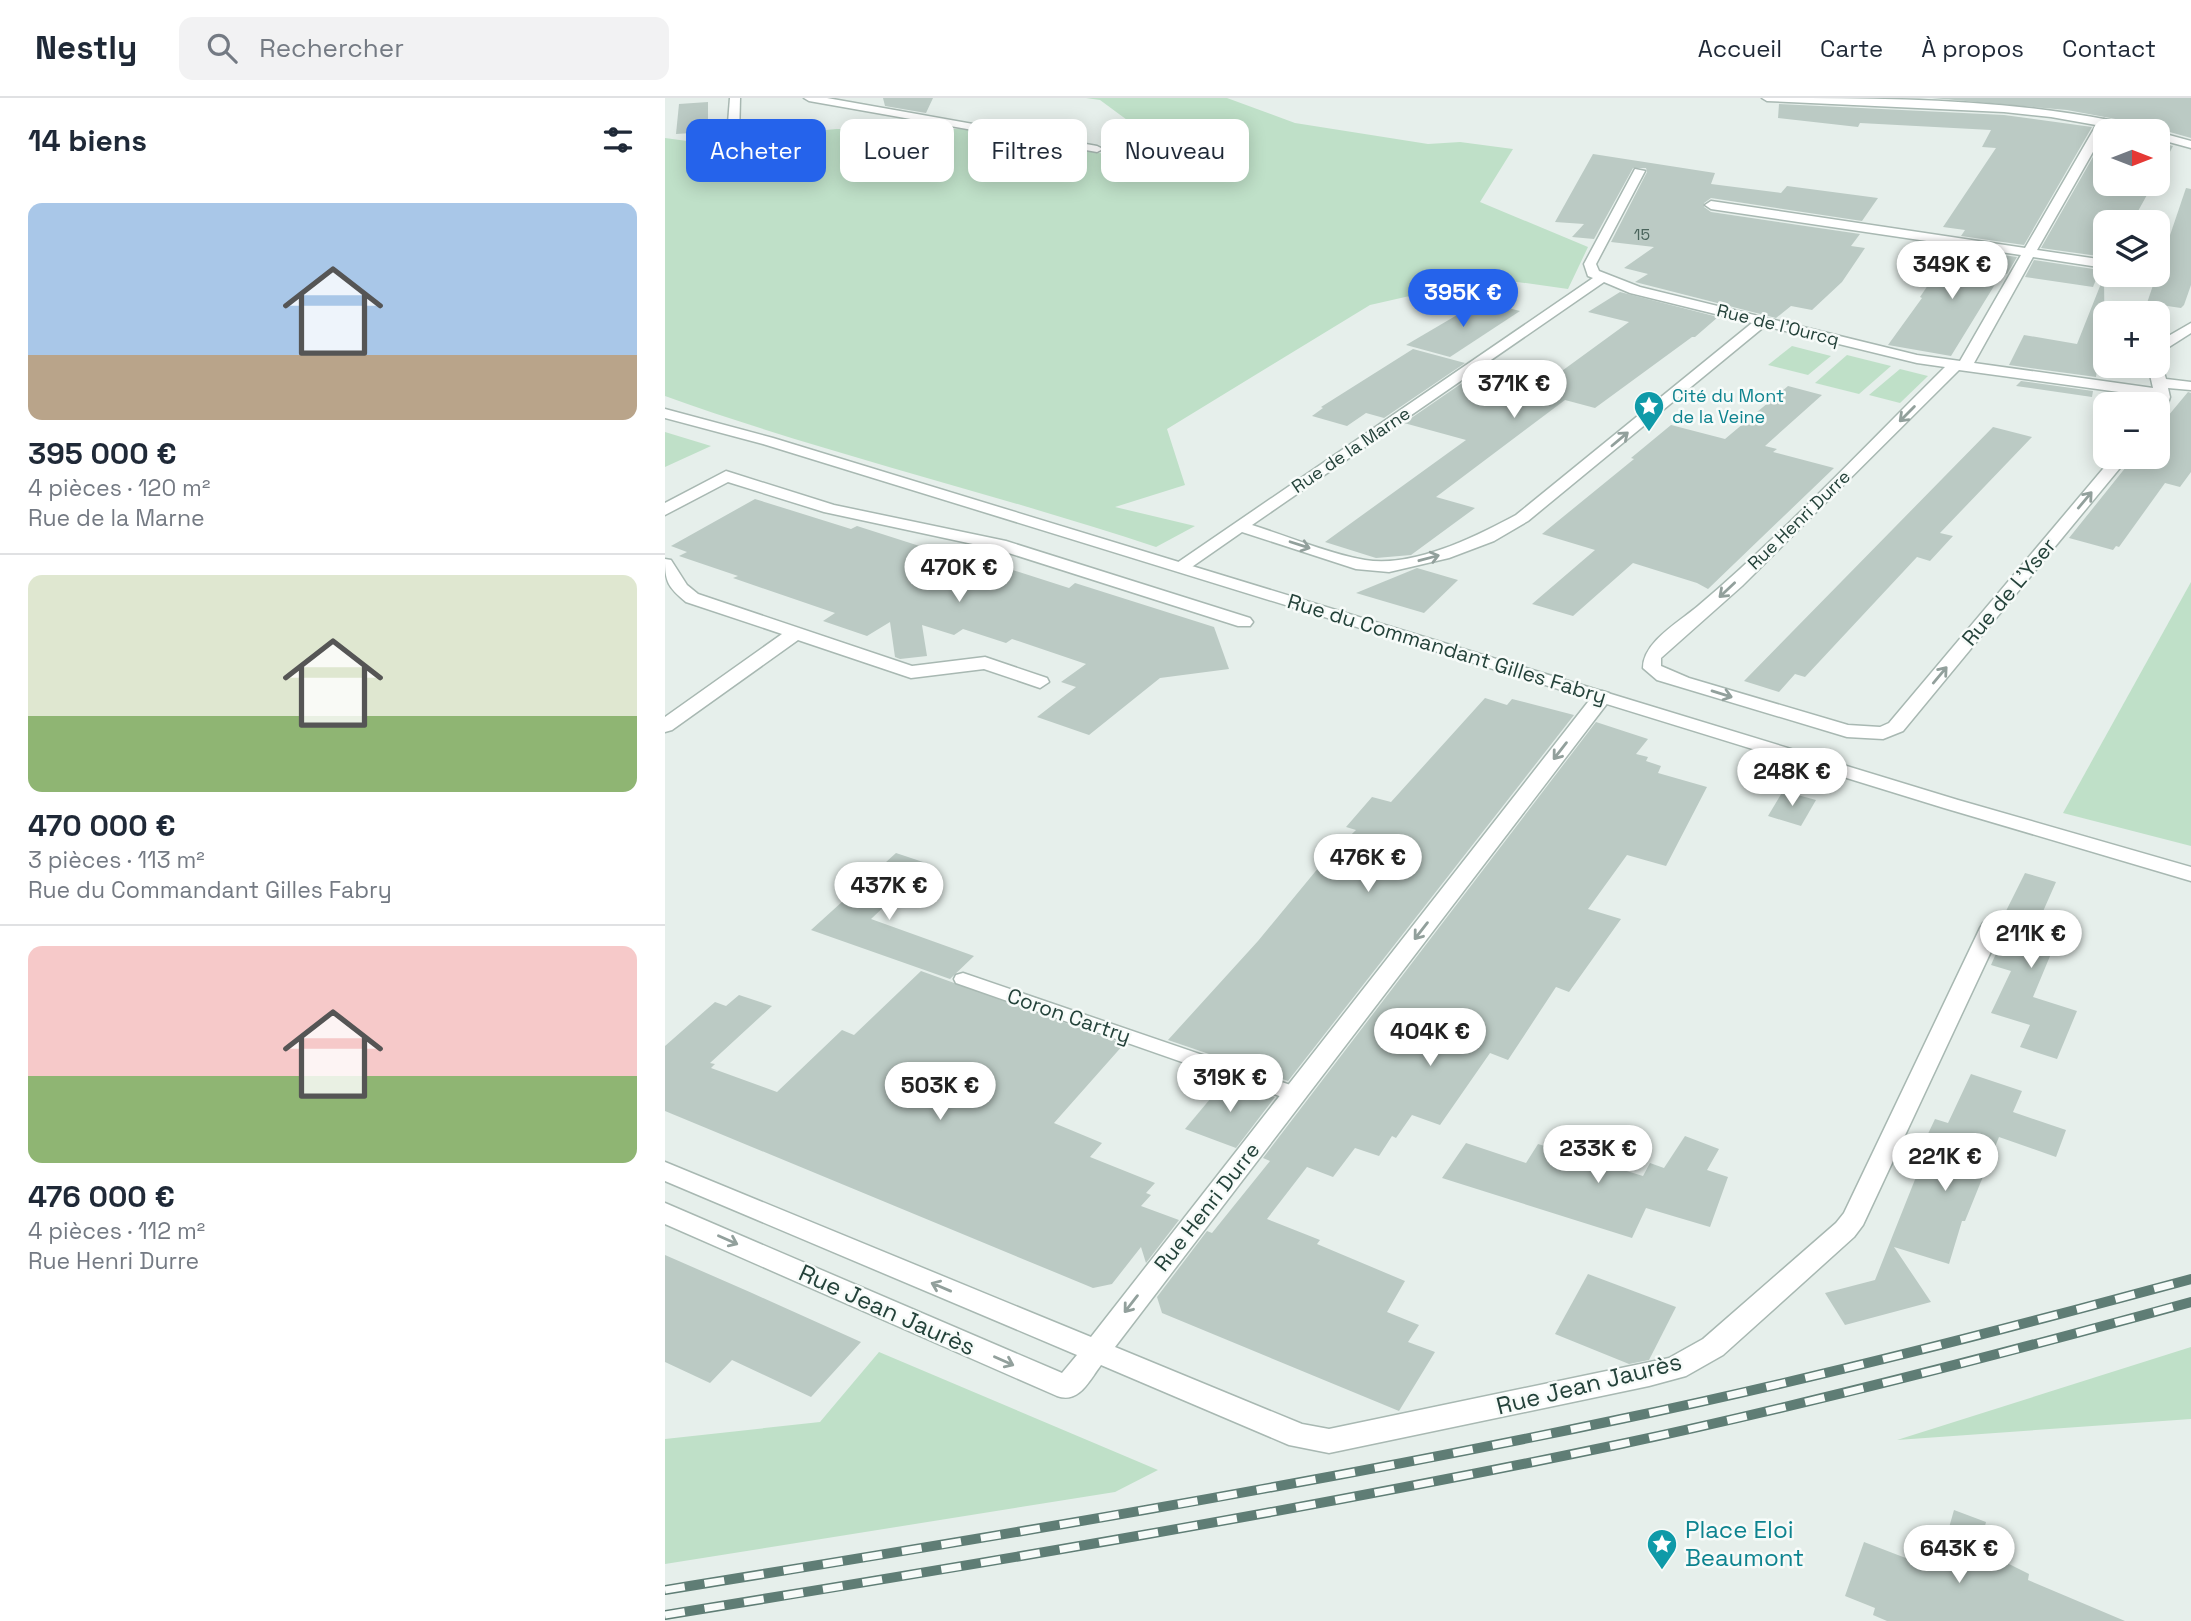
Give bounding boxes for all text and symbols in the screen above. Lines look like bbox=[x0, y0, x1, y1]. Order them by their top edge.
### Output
search box bbox=[179, 17, 669, 80]
text: Nestly bbox=[35, 27, 137, 69]
icon: search bbox=[203, 29, 241, 67]
text: Rechercher bbox=[259, 31, 404, 65]
text: Accueil bbox=[1698, 33, 1782, 64]
text: Carte bbox=[1820, 33, 1883, 64]
text: À propos bbox=[1921, 33, 2024, 64]
text: Contact bbox=[2062, 33, 2156, 64]
chip: Acheter bbox=[686, 119, 826, 182]
chip: Louer bbox=[840, 119, 954, 182]
chip: Filtres bbox=[968, 119, 1087, 182]
chip: Nouveau bbox=[1101, 119, 1249, 182]
north arrow bbox=[2093, 119, 2170, 196]
map controls bbox=[2093, 119, 2170, 469]
text: 14 biens bbox=[28, 121, 147, 160]
icon: filters bbox=[599, 121, 637, 159]
button: layers bbox=[2093, 210, 2170, 287]
house number: 15 bbox=[1634, 224, 1650, 245]
pin: 349K € bbox=[1895, 242, 2009, 301]
icon: home bbox=[270, 248, 396, 374]
text: 349K € bbox=[1913, 249, 1991, 279]
pin: 395K € bbox=[1406, 270, 1520, 329]
text: 395K € bbox=[1424, 277, 1502, 307]
street label: Rue de l'Ourcq bbox=[1715, 298, 1842, 351]
button: + bbox=[2093, 301, 2170, 378]
pin: 371K € bbox=[1457, 360, 1571, 420]
text: 371K € bbox=[1478, 368, 1550, 398]
place label: Cité du Mont de la Veine bbox=[1672, 384, 1784, 428]
place icon: Cité du Mont de la Veine bbox=[1632, 389, 1666, 433]
button: − bbox=[2093, 392, 2170, 469]
street label: Rue de la Marne bbox=[1287, 401, 1414, 498]
one-way arrow bbox=[1899, 405, 1916, 422]
one-way arrow bbox=[1610, 431, 1628, 447]
text: 395 000 € bbox=[28, 434, 177, 473]
street label: Rue Henri Durre bbox=[1743, 465, 1855, 574]
text: 4 pièces · 120 m² bbox=[28, 473, 210, 503]
one-way arrow bbox=[2078, 491, 2093, 509]
text: Rue de la Marne bbox=[28, 503, 205, 533]
street label: Rue de L'Yser bbox=[1956, 532, 2062, 651]
one-way arrow bbox=[1289, 540, 1311, 553]
pin: 470K € bbox=[902, 545, 1016, 604]
one-way arrow bbox=[1417, 551, 1439, 564]
text: 470K € bbox=[920, 552, 998, 582]
one-way arrow bbox=[1719, 582, 1736, 599]
street label: Rue du Commandant Gilles Fabry bbox=[1284, 587, 1610, 710]
icon: home bbox=[270, 620, 396, 746]
one-way arrow bbox=[1932, 666, 1948, 684]
one-way arrow bbox=[1711, 689, 1733, 702]
one-way arrow bbox=[1553, 741, 1568, 760]
pin: 248K € bbox=[1735, 748, 1849, 808]
text: 248K € bbox=[1753, 756, 1831, 786]
text: 470 000 € bbox=[28, 806, 176, 845]
pin: 476K € bbox=[1311, 834, 1425, 894]
text: 476K € bbox=[1330, 842, 1406, 872]
text: 3 pièces · 113 m² bbox=[28, 845, 205, 875]
pin: 437K € bbox=[832, 862, 946, 922]
text: 437K € bbox=[850, 870, 928, 900]
text: Rue du Commandant Gilles Fabry bbox=[28, 875, 392, 905]
pin: 211K € bbox=[1974, 910, 2088, 970]
text: 211K € bbox=[1996, 918, 2066, 948]
one-way arrow bbox=[1414, 921, 1429, 940]
street label: Coron Cartry bbox=[1004, 982, 1135, 1049]
icon: home bbox=[270, 991, 396, 1117]
pin: 404K € bbox=[1373, 1009, 1487, 1068]
text: 404K € bbox=[1390, 1016, 1470, 1046]
pin: 319K € bbox=[1173, 1054, 1287, 1114]
pin: 503K € bbox=[883, 1062, 997, 1122]
text: 319K € bbox=[1193, 1062, 1267, 1092]
text: 503K € bbox=[901, 1070, 979, 1100]
pin: 233K € bbox=[1541, 1126, 1655, 1185]
text: 233K € bbox=[1559, 1133, 1637, 1163]
pin: 221K € bbox=[1888, 1134, 2002, 1193]
street label: Rue Henri Durre bbox=[1148, 1137, 1265, 1277]
text: 221K € bbox=[1908, 1141, 1982, 1171]
text: 476 000 € bbox=[28, 1177, 175, 1216]
text: 4 pièces · 112 m² bbox=[28, 1216, 205, 1246]
one-way arrow bbox=[716, 1235, 738, 1248]
text: Rue Henri Durre bbox=[28, 1246, 199, 1276]
street label: Rue Jean Jaurès bbox=[794, 1257, 980, 1362]
one-way arrow bbox=[931, 1280, 953, 1293]
one-way arrow bbox=[1124, 1295, 1139, 1313]
street label: Rue Jean Jaurès bbox=[1493, 1345, 1685, 1422]
one-way arrow bbox=[992, 1355, 1014, 1368]
place label: Place Eloi Beaumont bbox=[1685, 1514, 1804, 1573]
pin: 643K € bbox=[1902, 1526, 2016, 1585]
place icon: Place Eloi Beaumont bbox=[1645, 1527, 1679, 1571]
text: 643K € bbox=[1920, 1533, 1998, 1563]

